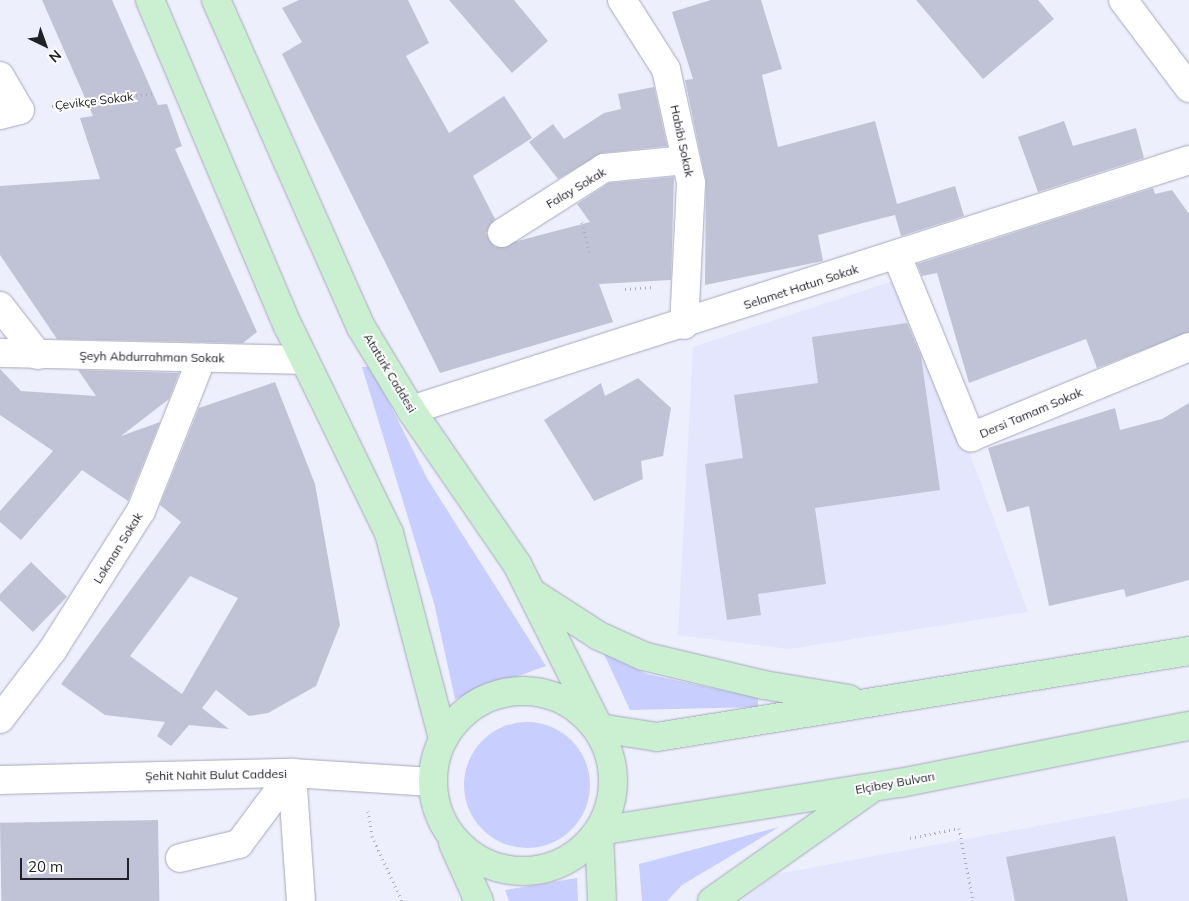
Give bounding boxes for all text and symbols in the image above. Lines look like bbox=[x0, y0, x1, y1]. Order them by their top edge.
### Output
north arrow bbox=[20, 20, 70, 70]
text: N bbox=[45, 46, 65, 66]
street label: Çevikçe Sokak bbox=[54, 89, 134, 113]
street label: Habibi Sokak bbox=[667, 104, 697, 178]
street label: Falay Sokak bbox=[544, 165, 608, 211]
street label: Selamet Hatun Sokak bbox=[742, 262, 860, 312]
street label: Atatürk Caddesi bbox=[361, 331, 419, 415]
street label: Şeyh Abdurrahman Sokak bbox=[79, 349, 225, 365]
street label: Dersi Tamam Sokak bbox=[977, 385, 1085, 441]
street label: Lokman Sokak bbox=[90, 510, 146, 586]
street label: Şehit Nahit Bulut Caddesi bbox=[145, 767, 287, 783]
street label: Elçibey Bulvarı bbox=[854, 769, 936, 797]
scale bar bbox=[22, 848, 131, 880]
text: 20 m bbox=[28, 857, 63, 876]

